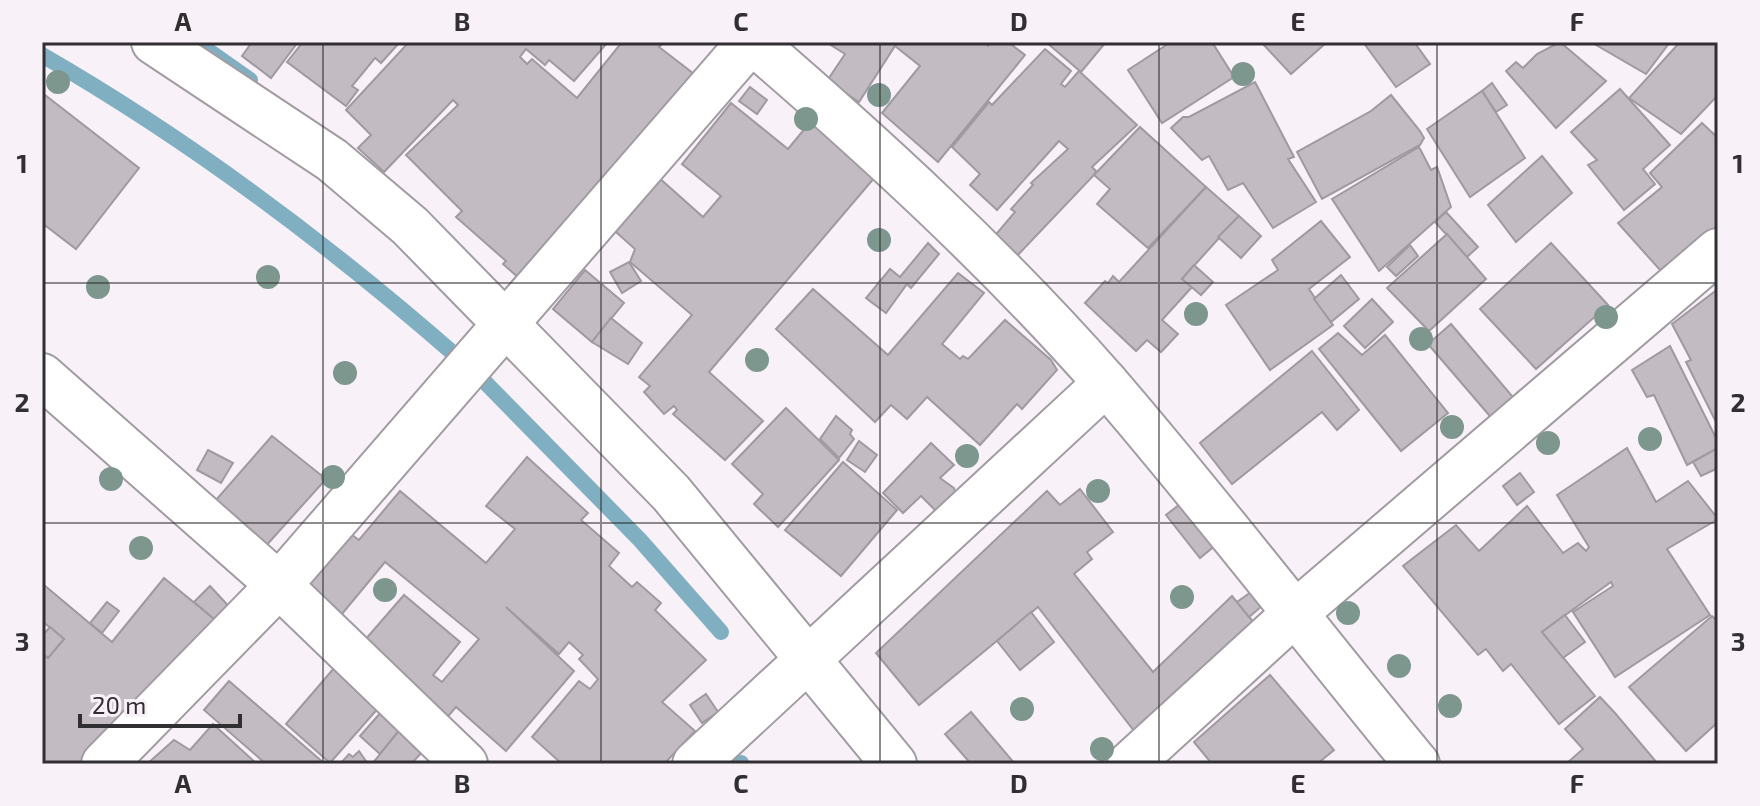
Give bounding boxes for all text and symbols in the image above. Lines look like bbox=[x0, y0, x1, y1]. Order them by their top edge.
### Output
text: A bbox=[175, 5, 192, 36]
text: B bbox=[454, 5, 470, 36]
text: C bbox=[733, 5, 749, 36]
text: D bbox=[1010, 5, 1028, 36]
text: E bbox=[1290, 5, 1306, 36]
text: F bbox=[1570, 5, 1584, 36]
text: 1 bbox=[16, 147, 28, 178]
text: 1 bbox=[1732, 147, 1744, 178]
text: 2 bbox=[14, 386, 30, 417]
text: 2 bbox=[1730, 386, 1746, 417]
text: 3 bbox=[15, 625, 29, 656]
text: 3 bbox=[1731, 625, 1745, 656]
scale bar bbox=[80, 678, 240, 728]
text: 20 m bbox=[92, 690, 146, 719]
text: A bbox=[175, 767, 192, 798]
text: B bbox=[454, 767, 470, 798]
text: C bbox=[733, 767, 749, 798]
text: D bbox=[1010, 767, 1028, 798]
text: E bbox=[1290, 767, 1306, 798]
text: F bbox=[1570, 767, 1584, 798]

